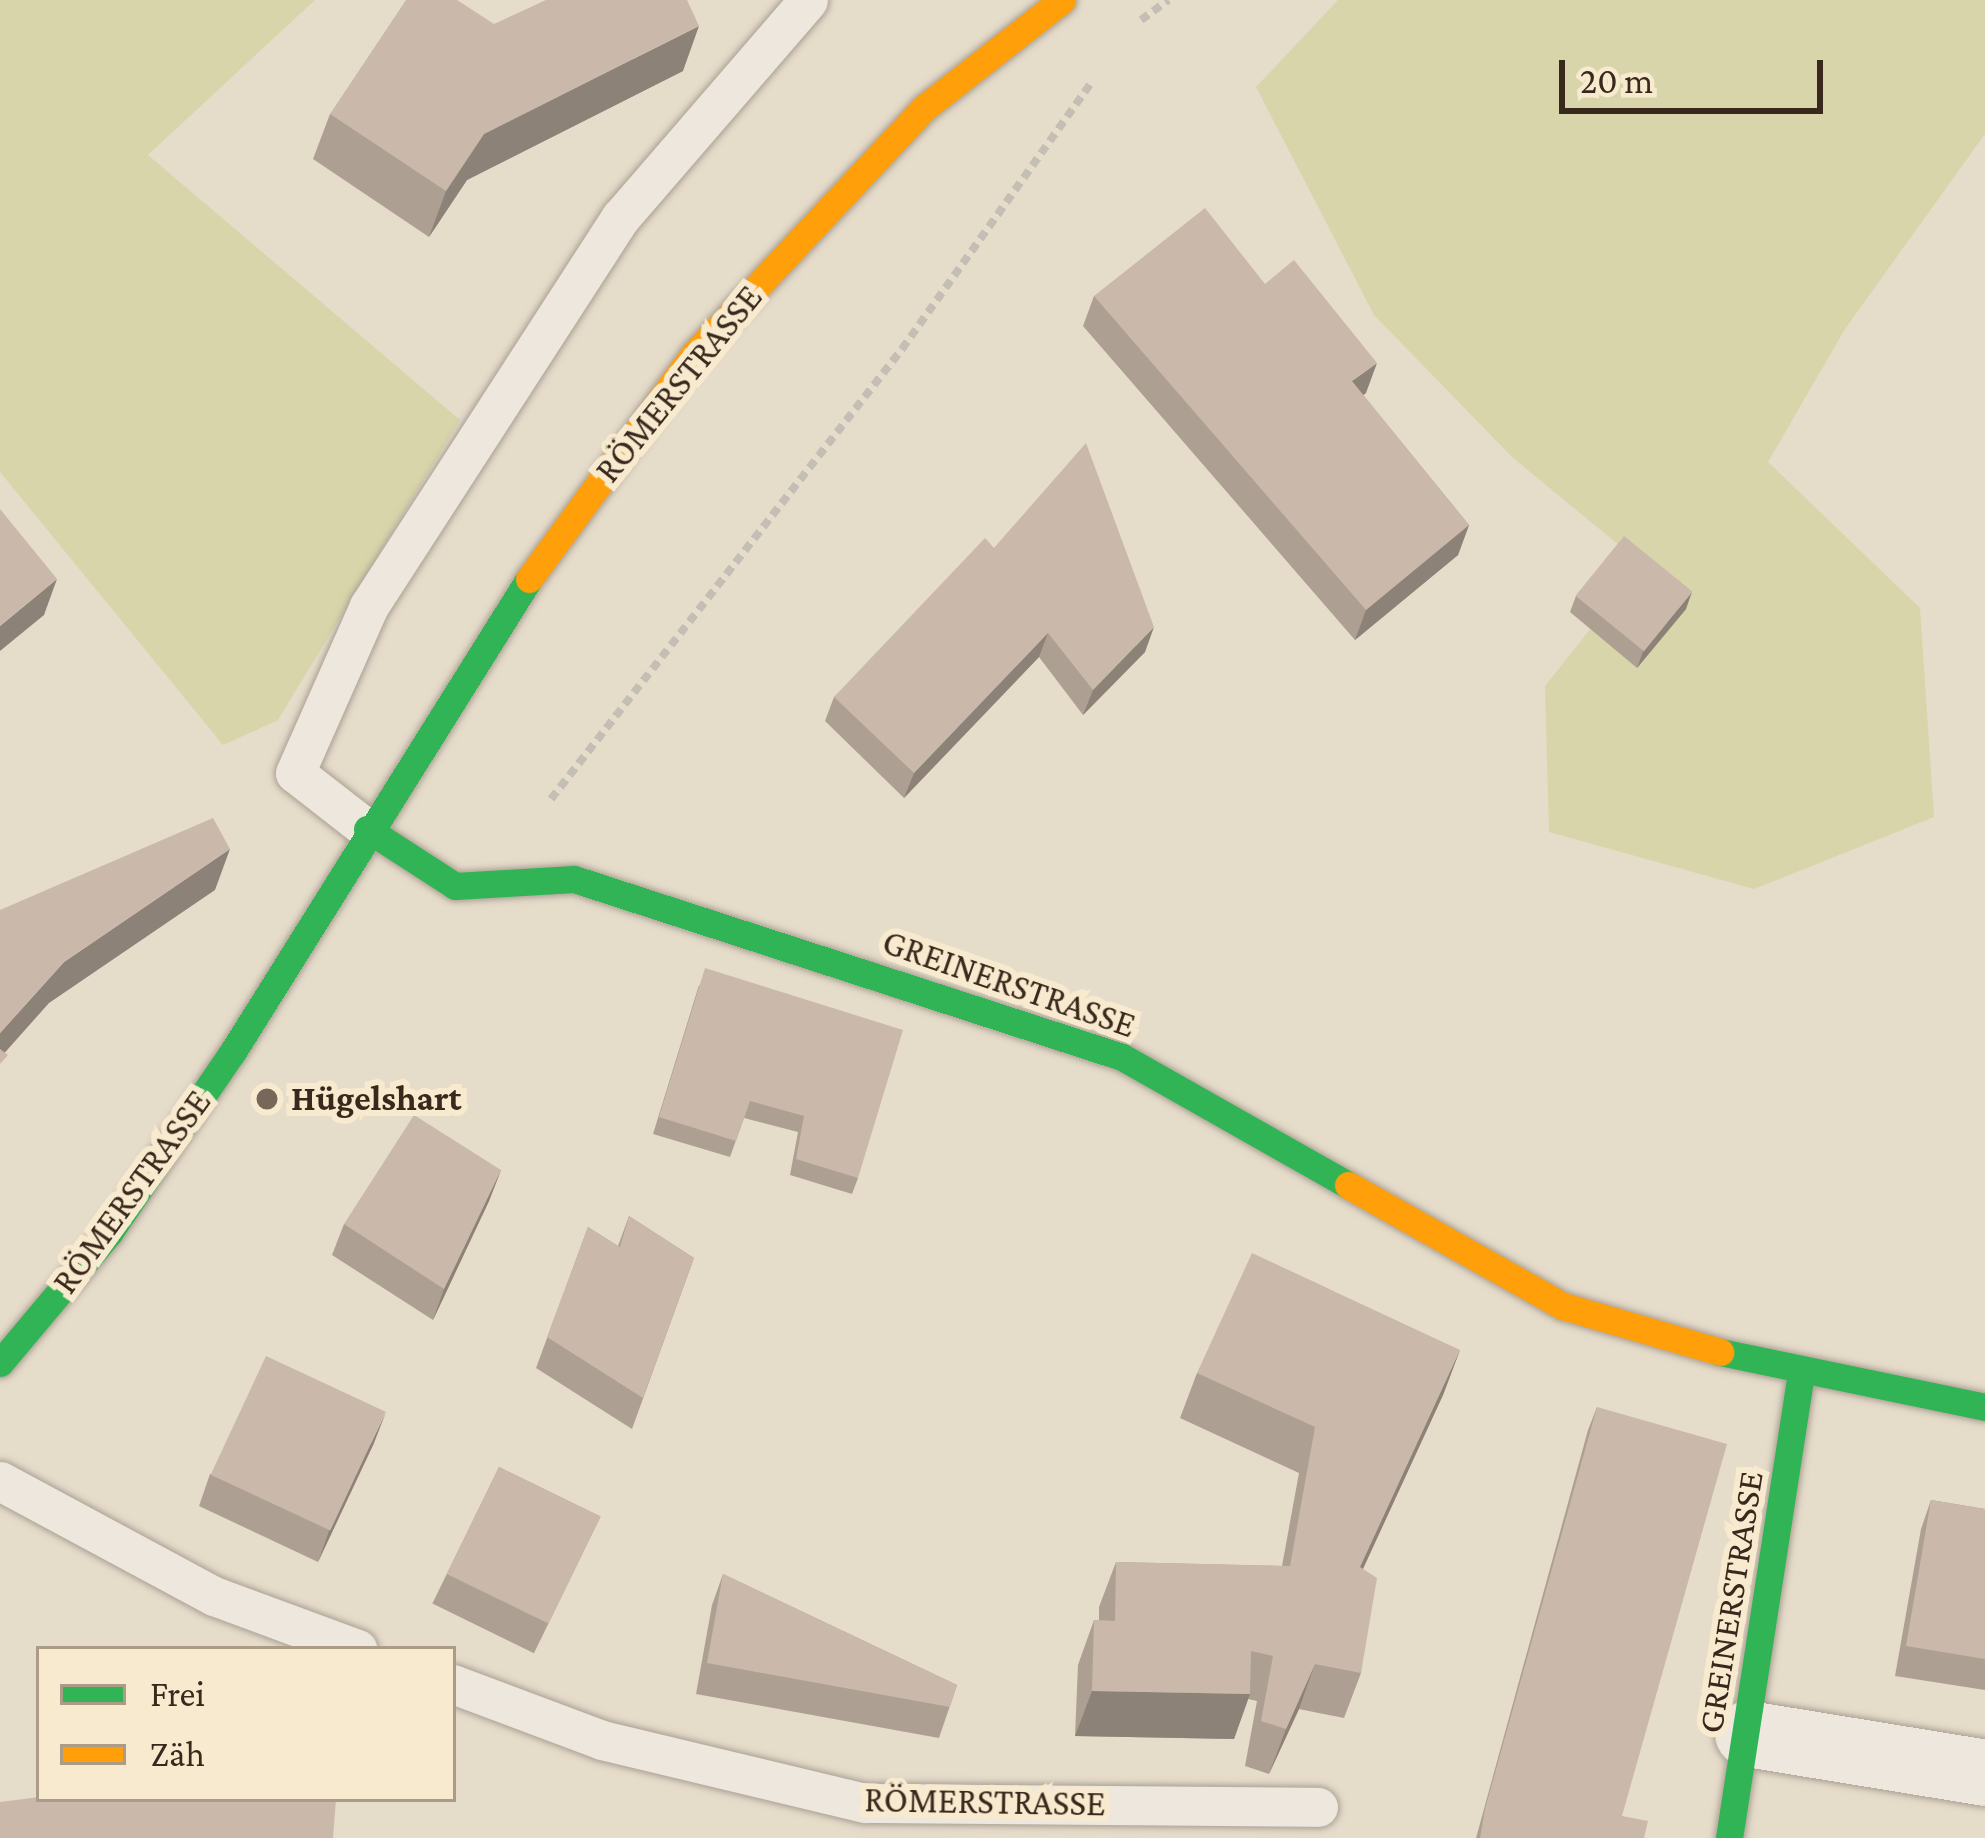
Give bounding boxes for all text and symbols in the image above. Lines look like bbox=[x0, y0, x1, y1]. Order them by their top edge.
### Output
scale bar bbox=[1565, 36, 1829, 110]
text: 20 m bbox=[1580, 61, 1653, 101]
street label: RÖMERSTRASSE bbox=[586, 277, 772, 491]
street label: GREINERSTRASSE bbox=[877, 920, 1141, 1048]
place label: Hügelshart bbox=[291, 1077, 462, 1121]
street label: RÖMERSTRASSE bbox=[44, 1082, 220, 1302]
marker: Hügelshart bbox=[254, 1086, 280, 1112]
street label: GREINERSTRASSE bbox=[1689, 1468, 1773, 1736]
legend bbox=[36, 1646, 456, 1802]
text: Frei bbox=[150, 1674, 205, 1714]
text: Zäh bbox=[150, 1734, 205, 1774]
street label: RÖMERSTRASSE bbox=[864, 1778, 1106, 1826]

